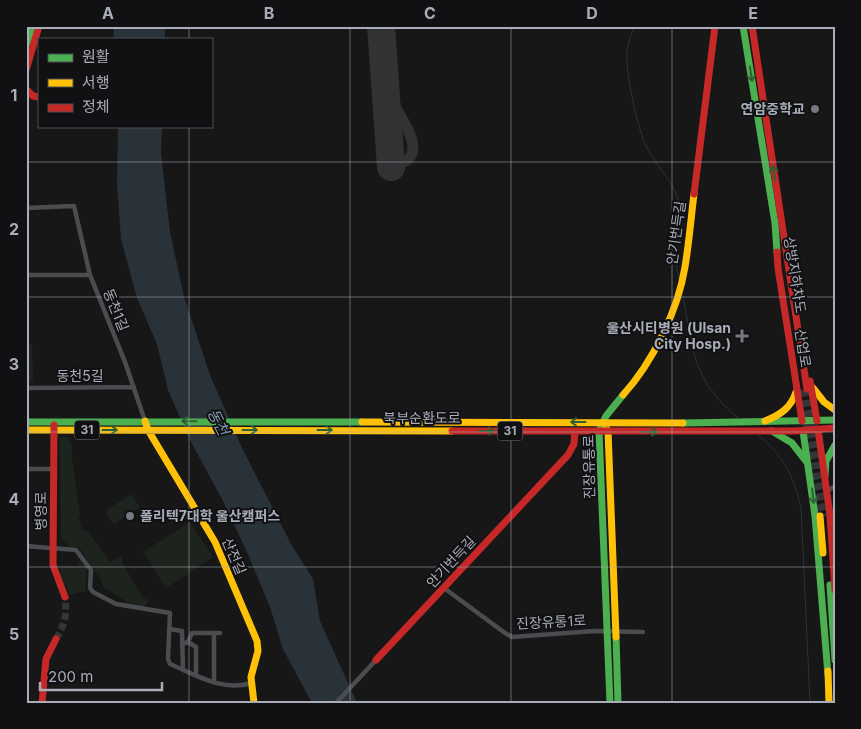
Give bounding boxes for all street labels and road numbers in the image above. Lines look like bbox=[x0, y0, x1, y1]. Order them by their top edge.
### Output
street label: 안기번득길 bbox=[663, 200, 688, 266]
street label: 상방지하차도 bbox=[781, 235, 810, 315]
street label: 동천1길 bbox=[100, 286, 133, 334]
street label: 산업로 bbox=[792, 328, 815, 368]
street label: 동천5길 bbox=[56, 367, 104, 384]
street label: 북부순환도로 bbox=[383, 409, 461, 426]
road number: 31 bbox=[74, 420, 100, 440]
road number: 31 bbox=[498, 422, 522, 441]
street label: 진장유통로 bbox=[579, 435, 598, 499]
street label: 병영로 bbox=[32, 492, 49, 530]
street label: 안기번득길 bbox=[422, 532, 479, 591]
street label: 산전길 bbox=[219, 535, 250, 577]
street label: 진장유통1로 bbox=[516, 611, 587, 632]

